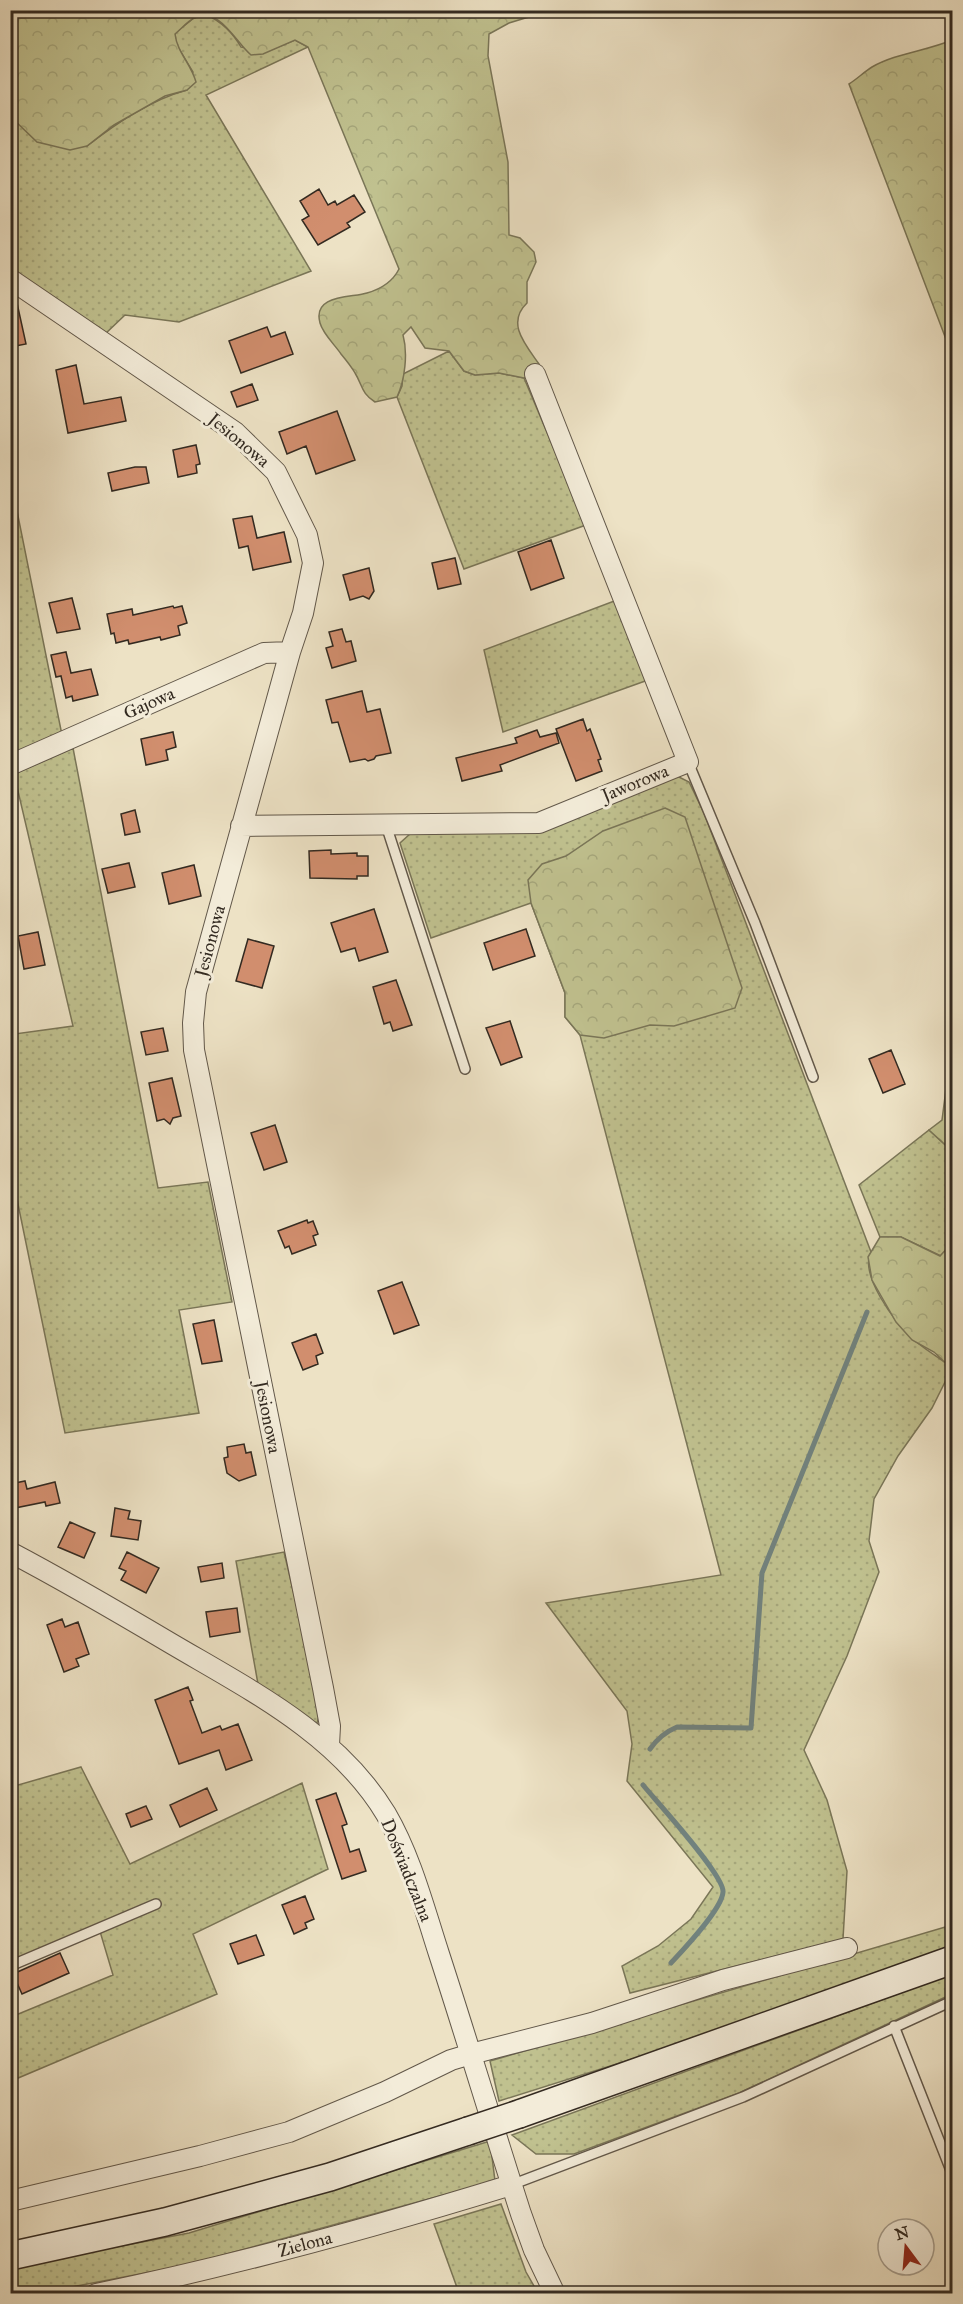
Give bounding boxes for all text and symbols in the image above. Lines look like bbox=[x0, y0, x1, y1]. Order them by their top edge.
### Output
street label: Jesionowa bbox=[202, 407, 274, 473]
street label: Gajowa bbox=[120, 682, 178, 724]
street label: Jaworowa bbox=[596, 759, 672, 808]
street label: Jesionowa bbox=[189, 902, 231, 981]
street label: Jesionowa bbox=[249, 1377, 286, 1456]
street label: Doświadczalna bbox=[376, 1815, 438, 1925]
north arrow bbox=[876, 2217, 936, 2277]
text: N bbox=[893, 2222, 912, 2244]
street label: Zielona bbox=[276, 2226, 335, 2262]

